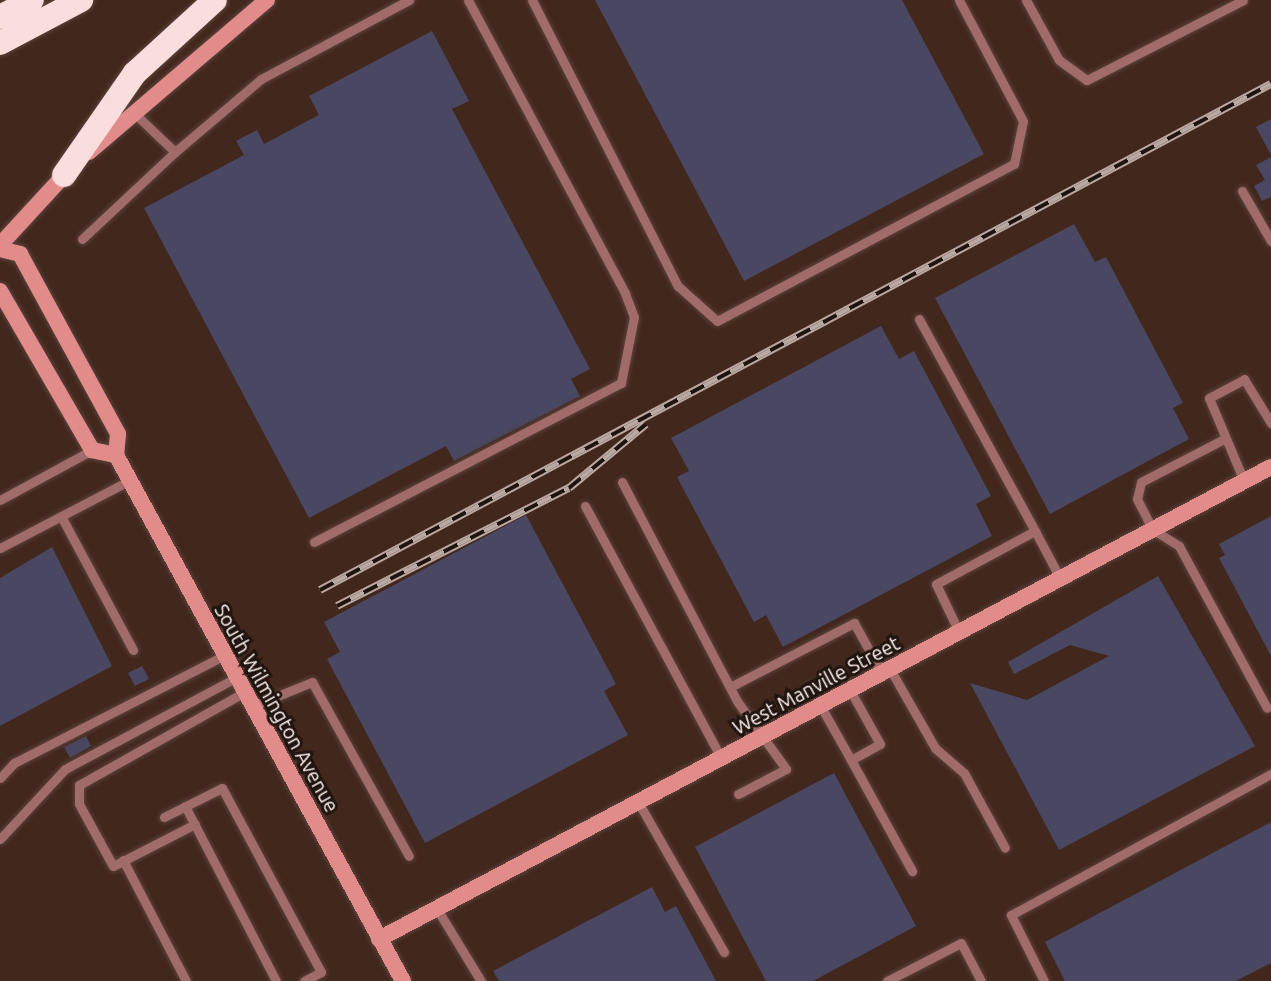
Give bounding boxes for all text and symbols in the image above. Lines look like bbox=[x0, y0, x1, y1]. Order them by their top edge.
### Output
street label: South Wilmington Avenue bbox=[210, 600, 344, 816]
street label: West Manville Street bbox=[728, 631, 904, 739]

